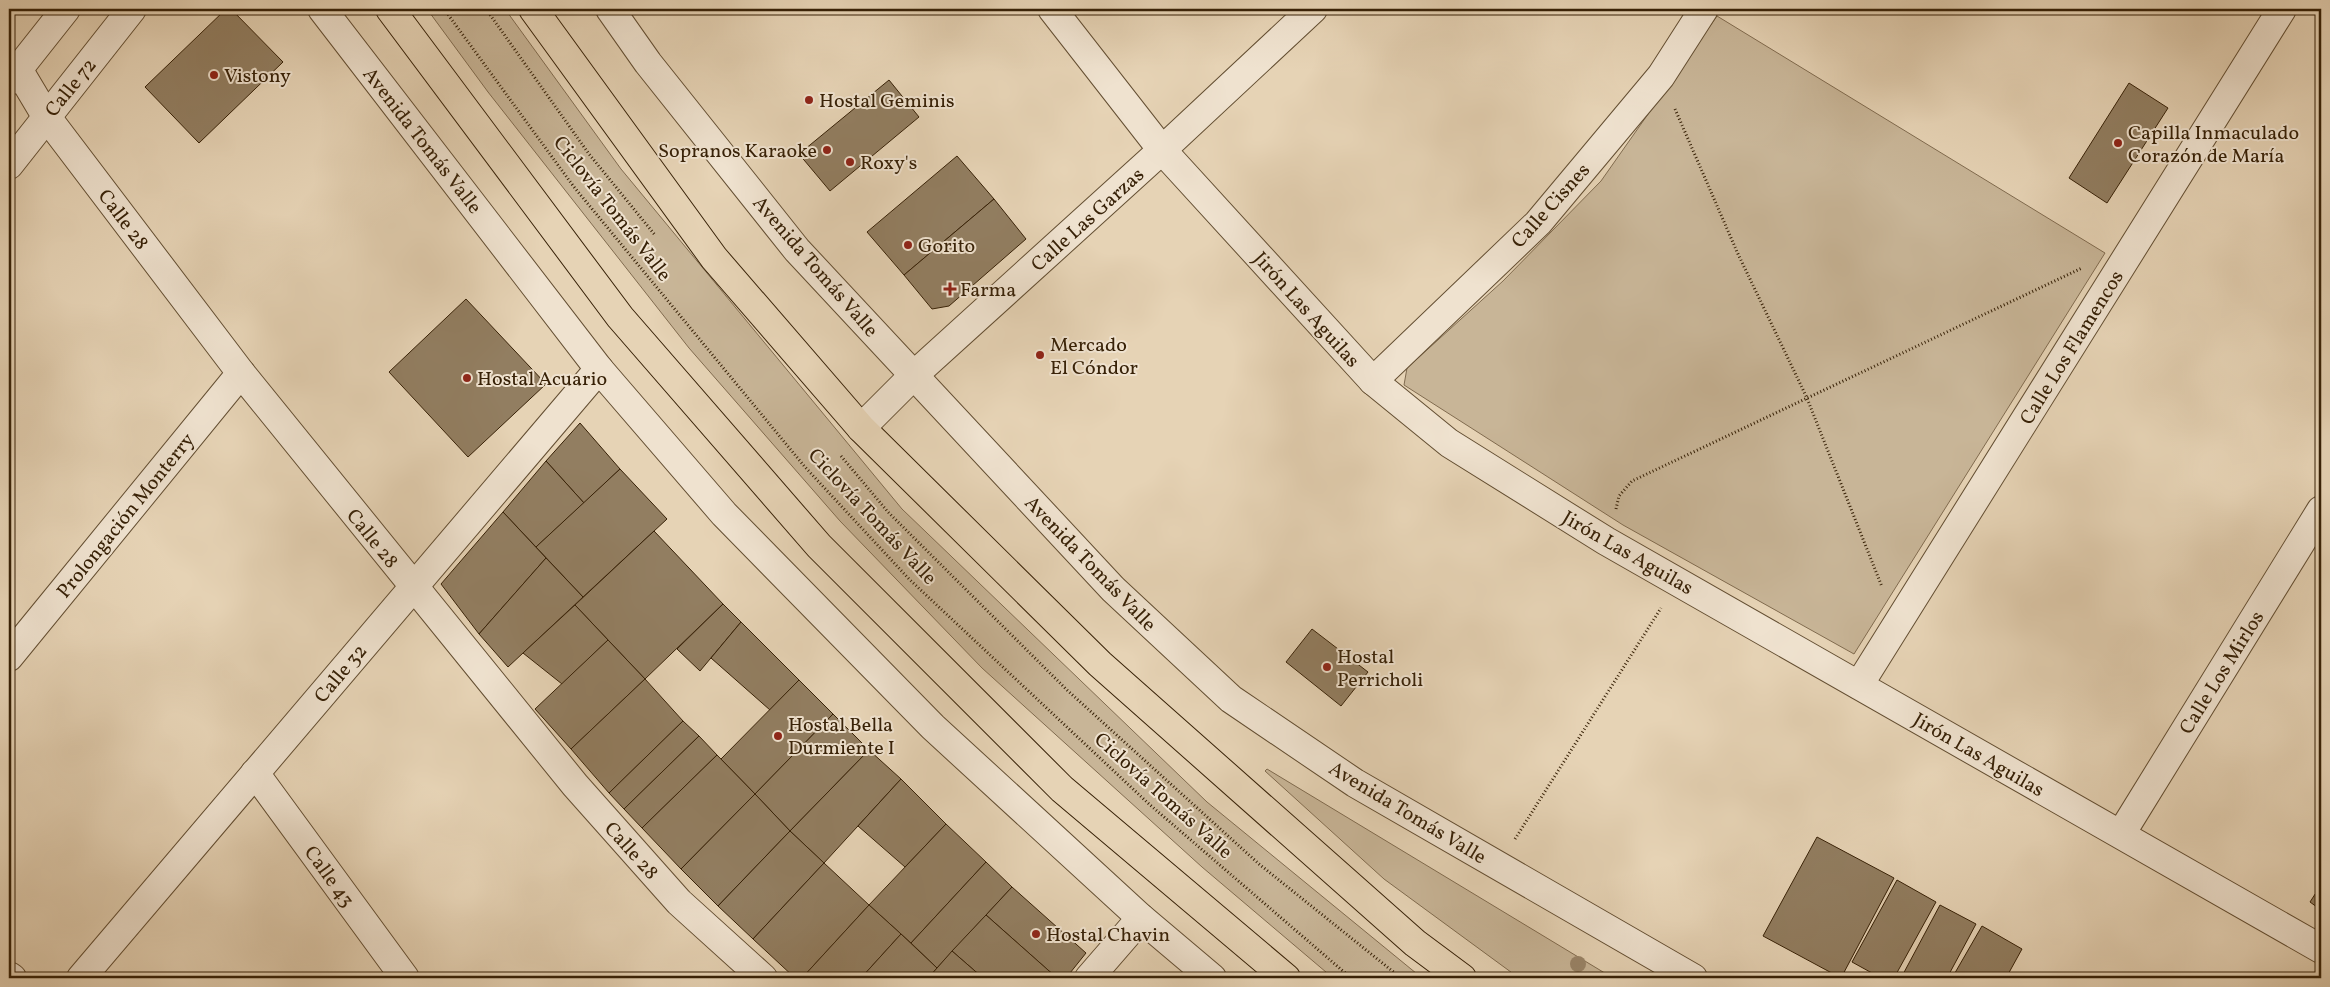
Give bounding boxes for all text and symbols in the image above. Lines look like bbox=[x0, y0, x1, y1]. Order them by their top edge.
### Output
street label: Calle 72 bbox=[39, 53, 104, 124]
street label: Avenida Tomás Valle bbox=[355, 62, 488, 220]
place label: Vistony bbox=[224, 63, 291, 91]
marker: Vistony bbox=[208, 69, 220, 81]
place label: Hostal Geminis bbox=[819, 88, 955, 116]
marker: Hostal Geminis bbox=[803, 94, 815, 106]
place label: Capilla Inmaculado Corazón de María bbox=[2128, 120, 2299, 171]
street label: Ciclovía Tomás Valle bbox=[546, 131, 677, 288]
marker: Capilla Inmaculado Corazón de María bbox=[2112, 137, 2124, 149]
place label: Sopranos Karaoke bbox=[658, 138, 817, 166]
marker: Sopranos Karaoke bbox=[821, 144, 833, 156]
place label: Roxy's bbox=[860, 150, 917, 178]
marker: Roxy's bbox=[844, 156, 856, 168]
street label: Calle Cisnes bbox=[1506, 158, 1597, 255]
street label: Calle Las Garzas bbox=[1026, 162, 1151, 279]
street label: Calle 28 bbox=[90, 184, 154, 256]
street label: Avenida Tomás Valle bbox=[745, 191, 884, 344]
place label: Gorito bbox=[918, 233, 975, 261]
marker: Gorito bbox=[902, 239, 914, 251]
street label: Jirón Las Aguilas bbox=[1246, 246, 1365, 374]
street label: Calle Los Flamencos bbox=[2014, 265, 2132, 431]
place label: Farma bbox=[960, 277, 1016, 305]
marker: Farma bbox=[944, 283, 956, 295]
place label: Mercado El Cóndor bbox=[1050, 332, 1138, 383]
marker: Mercado El Cóndor bbox=[1034, 349, 1046, 361]
place label: Hostal Acuario bbox=[477, 366, 607, 394]
marker: Hostal Acuario bbox=[461, 372, 473, 384]
street label: Prolongación Monterry bbox=[51, 427, 202, 605]
street label: Ciclovía Tomás Valle bbox=[801, 443, 942, 592]
street label: Avenida Tomás Valle bbox=[1017, 490, 1162, 639]
street label: Calle 28 bbox=[339, 503, 404, 575]
street label: Jirón Las Aguilas bbox=[1556, 505, 1698, 603]
street label: Calle Los Mirlos bbox=[2173, 606, 2272, 740]
street label: Calle 32 bbox=[308, 639, 375, 710]
place label: Hostal Perricholi bbox=[1337, 644, 1423, 695]
marker: Hostal Perricholi bbox=[1321, 661, 1333, 673]
street label: Jirón Las Aguilas bbox=[1907, 707, 2049, 805]
place label: Hostal Bella Durmiente I bbox=[788, 712, 895, 763]
street label: Ciclovía Tomás Valle bbox=[1087, 727, 1238, 866]
marker: Hostal Bella Durmiente I bbox=[772, 730, 784, 742]
street label: Avenida Tomás Valle bbox=[1323, 756, 1491, 872]
street label: Calle 28 bbox=[597, 816, 664, 886]
street label: Calle 43 bbox=[297, 841, 360, 914]
place label: Hostal Chavin bbox=[1046, 922, 1170, 950]
marker: Hostal Chavin bbox=[1030, 928, 1042, 940]

